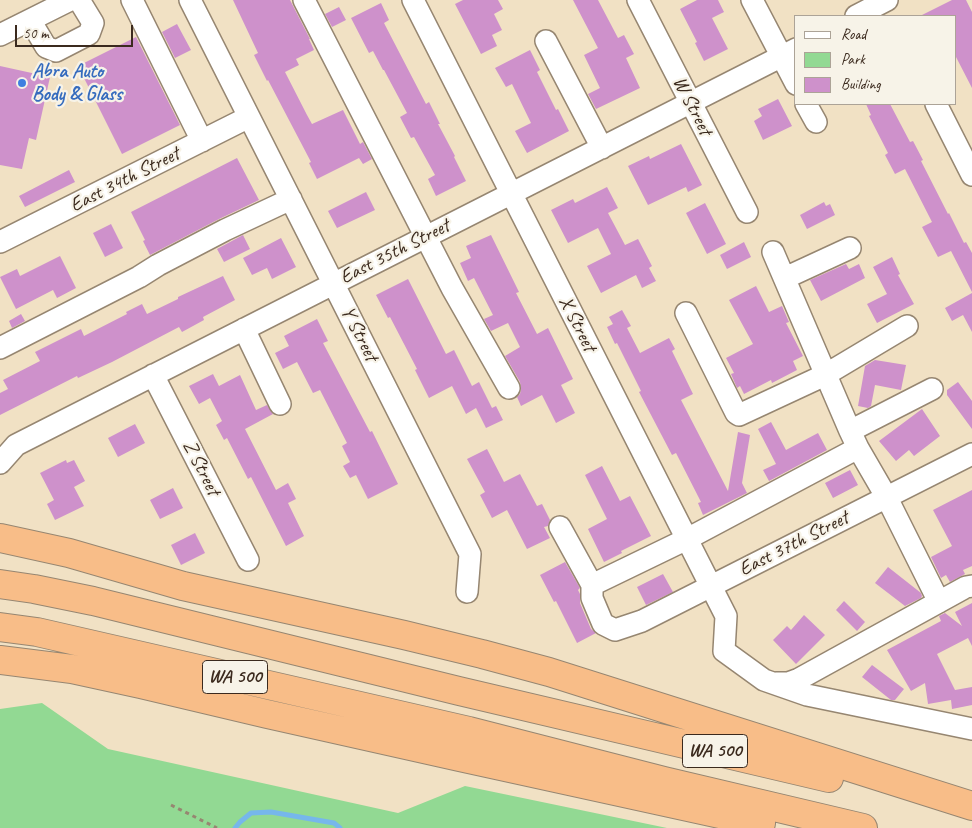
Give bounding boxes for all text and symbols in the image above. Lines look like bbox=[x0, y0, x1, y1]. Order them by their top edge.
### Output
scale bar bbox=[18, 15, 135, 47]
legend bbox=[794, 15, 957, 105]
text: 50 m bbox=[23, 24, 49, 43]
text: Road bbox=[841, 25, 866, 44]
text: Park bbox=[841, 50, 865, 69]
place label: Abra Auto Body & Glass bbox=[32, 60, 122, 107]
street label: W Street bbox=[667, 73, 717, 139]
text: Building bbox=[841, 75, 880, 94]
marker: Abra Auto Body & Glass bbox=[16, 77, 28, 89]
street label: East 34th Street bbox=[66, 142, 184, 218]
street label: East 35th Street bbox=[336, 214, 454, 290]
street label: X Street bbox=[553, 292, 601, 356]
street label: Y Street bbox=[335, 302, 383, 366]
street label: Z Street bbox=[177, 436, 225, 500]
street label: East 37th Street bbox=[735, 506, 853, 582]
road number: WA 500 bbox=[202, 660, 268, 694]
road number: WA 500 bbox=[682, 734, 748, 768]

